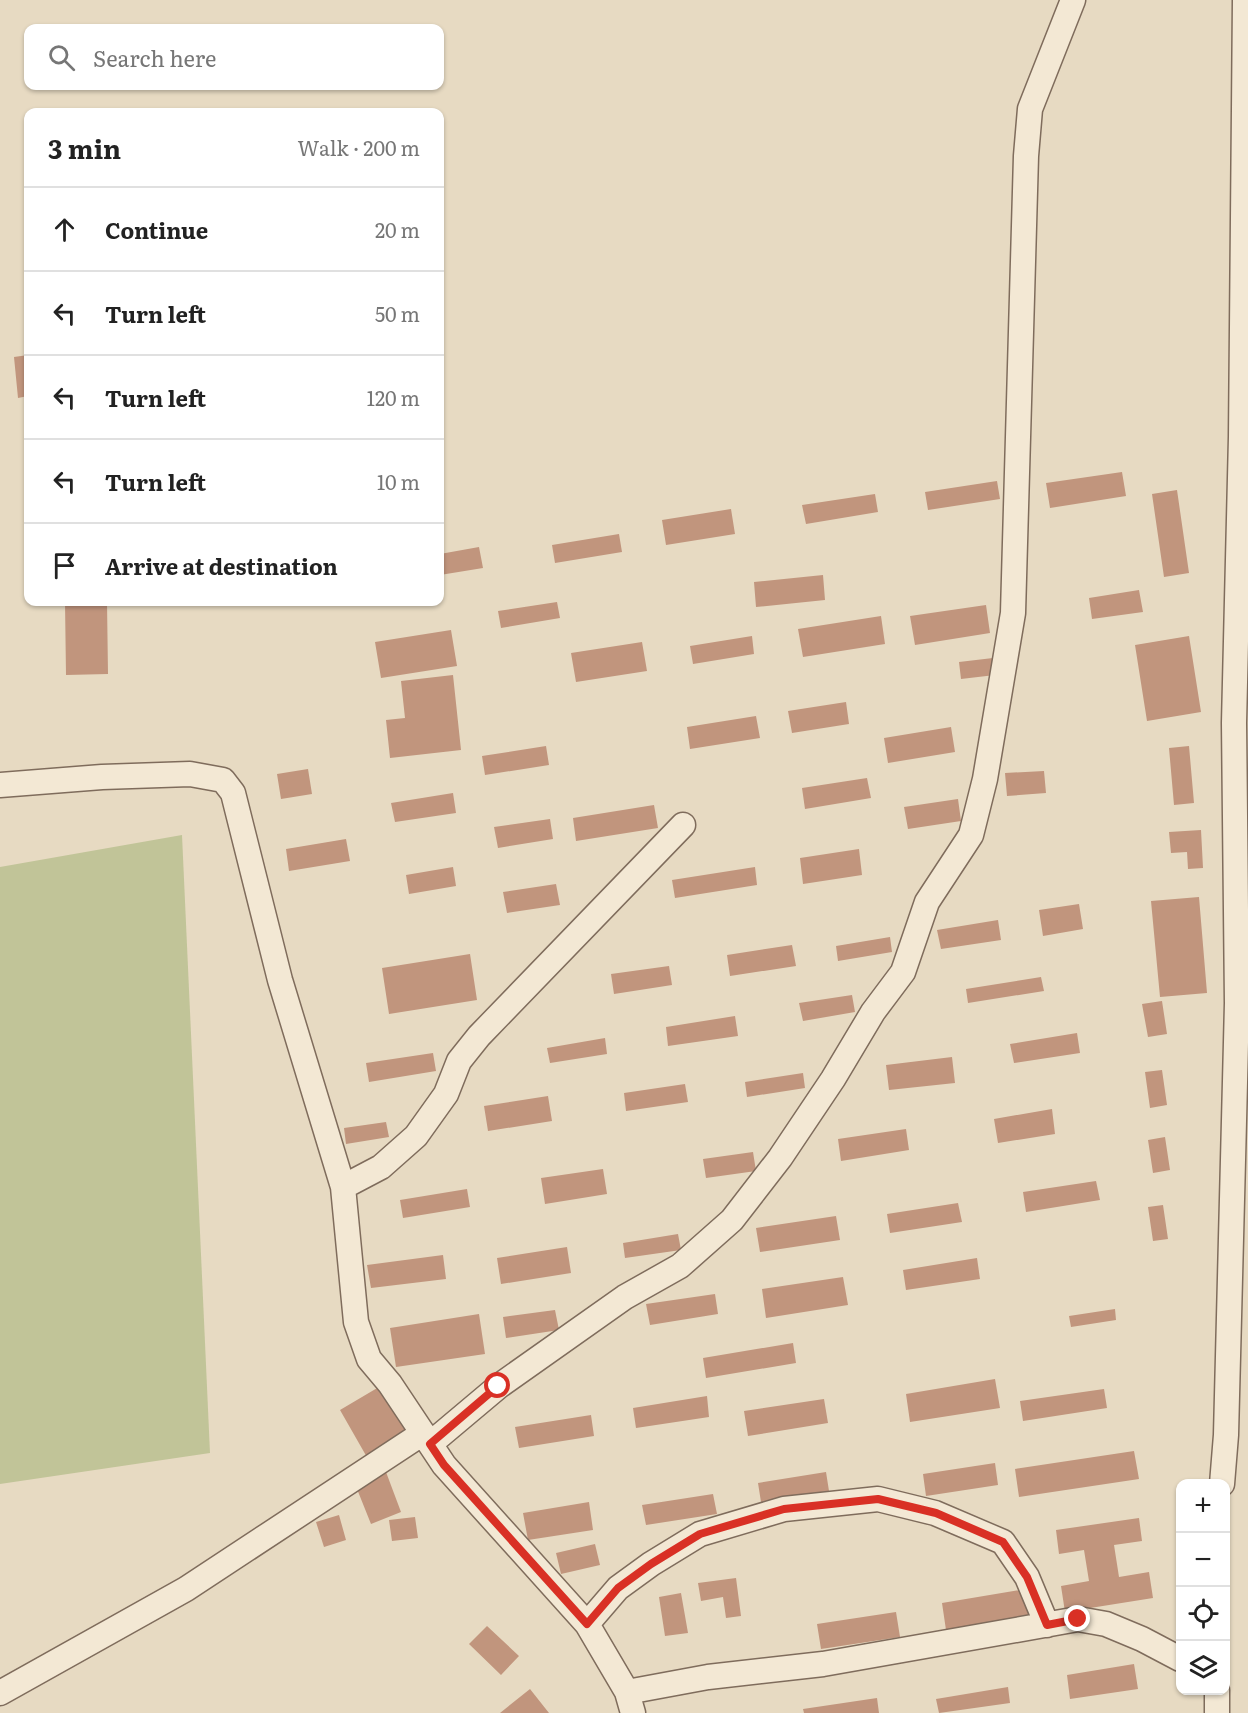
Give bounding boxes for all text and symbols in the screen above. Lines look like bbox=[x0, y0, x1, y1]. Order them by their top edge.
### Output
search box bbox=[24, 24, 444, 90]
icon: search bbox=[45, 41, 78, 74]
text: Search here bbox=[93, 41, 216, 74]
text: 3 min bbox=[48, 128, 121, 167]
text: Walk · 200 m bbox=[297, 132, 420, 162]
icon: ahead bbox=[48, 213, 81, 246]
text: Continue bbox=[105, 213, 208, 246]
text: 20 m bbox=[375, 214, 420, 244]
icon: left bbox=[48, 297, 81, 330]
text: Turn left bbox=[105, 297, 206, 330]
text: 50 m bbox=[375, 298, 420, 328]
icon: left bbox=[48, 381, 81, 414]
text: Turn left bbox=[105, 381, 206, 414]
text: 120 m bbox=[367, 382, 420, 412]
icon: left bbox=[48, 465, 81, 498]
text: Turn left bbox=[105, 465, 206, 498]
text: 10 m bbox=[377, 466, 420, 496]
icon: arrive bbox=[48, 549, 81, 582]
text: Arrive at destination bbox=[105, 549, 338, 582]
route start bbox=[484, 1372, 510, 1398]
map controls bbox=[1176, 1479, 1230, 1695]
button: + bbox=[1176, 1479, 1230, 1533]
button: − bbox=[1176, 1533, 1230, 1587]
button: locate bbox=[1176, 1587, 1230, 1641]
route end bbox=[1064, 1605, 1090, 1631]
button: layers bbox=[1176, 1641, 1230, 1695]

